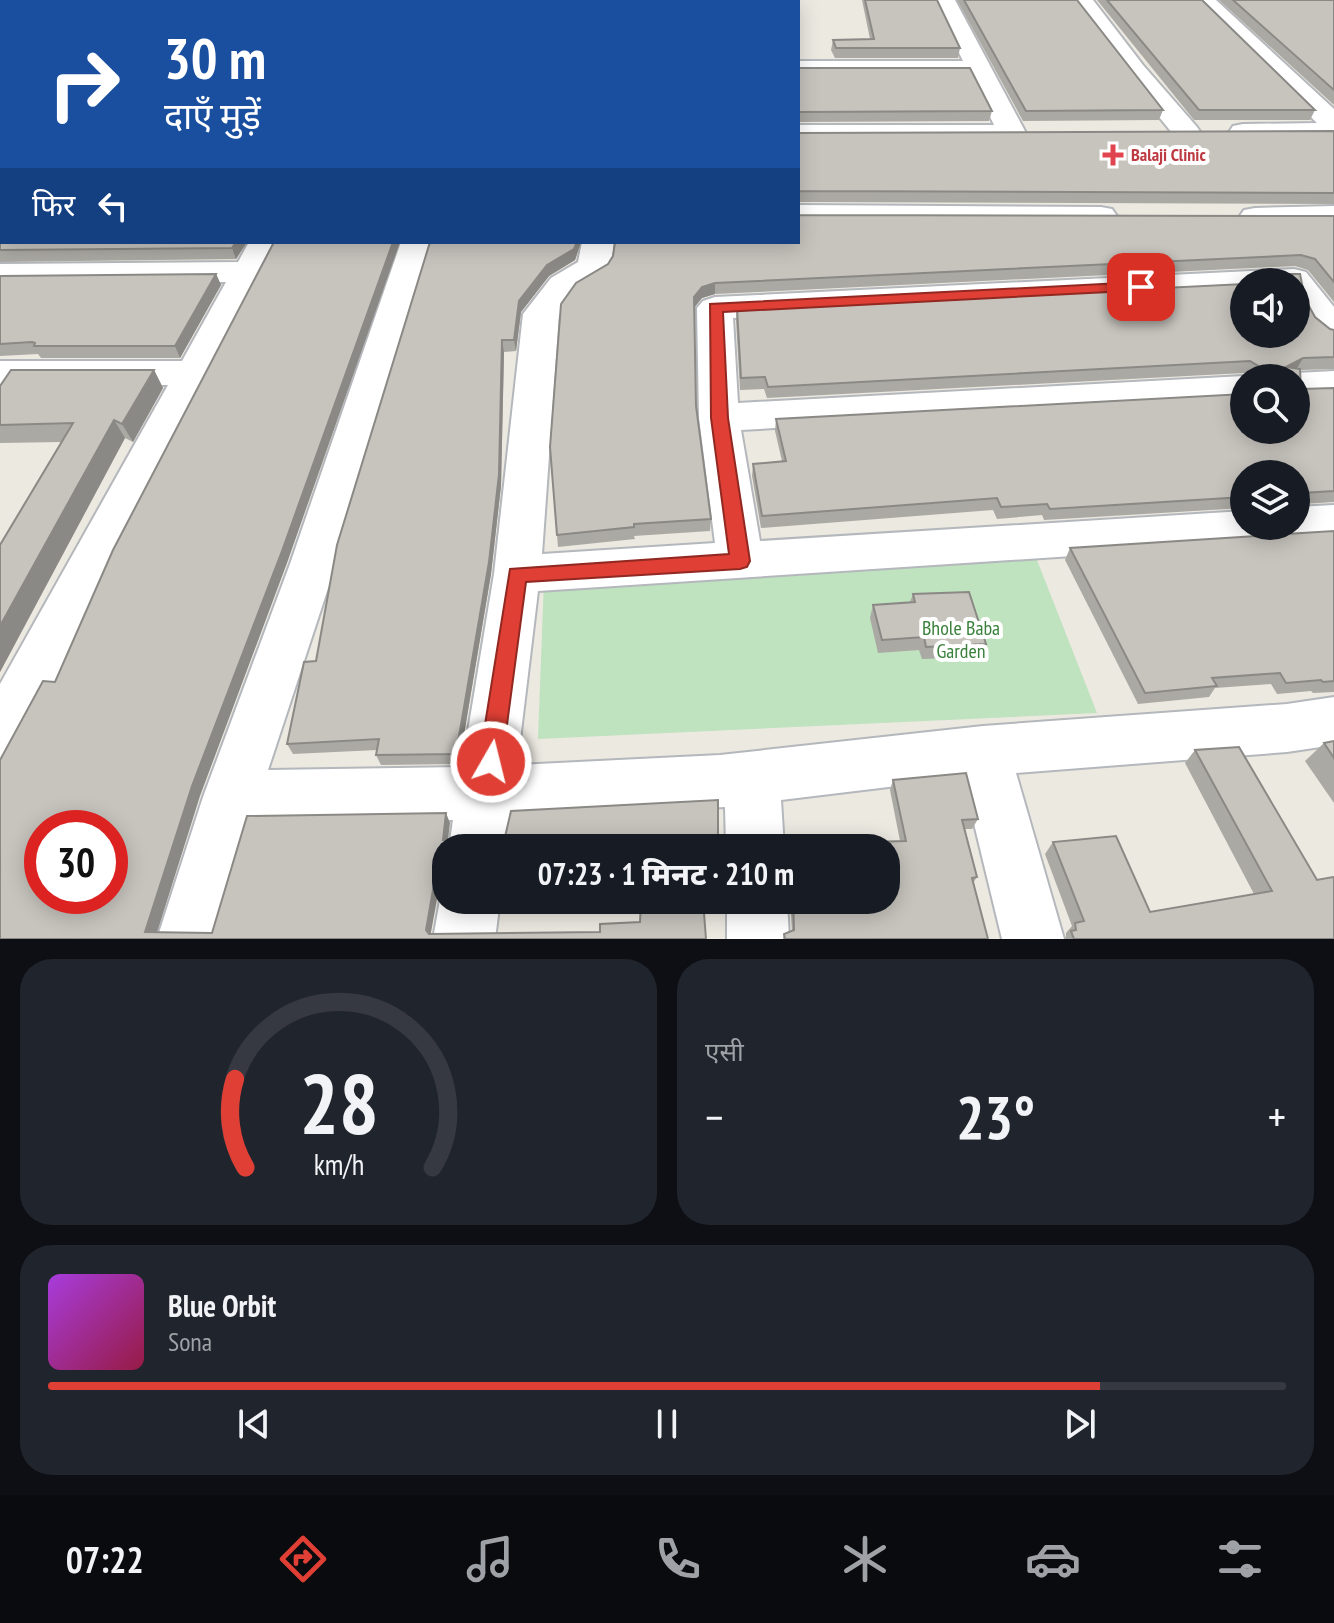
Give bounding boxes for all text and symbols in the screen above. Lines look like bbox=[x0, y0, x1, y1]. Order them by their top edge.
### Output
text: 30 m bbox=[164, 22, 266, 94]
icon: right bbox=[32, 32, 136, 136]
text: दाएँ मुड़ें bbox=[164, 92, 261, 139]
place label: Balaji Clinic bbox=[1131, 143, 1206, 166]
marker: Balaji Clinic bbox=[1102, 144, 1124, 166]
icon: left bbox=[91, 184, 135, 228]
text: फिर bbox=[32, 185, 75, 224]
pin bbox=[1107, 253, 1175, 321]
icon: arrive bbox=[1119, 265, 1163, 309]
map controls bbox=[1230, 268, 1310, 540]
button: sound bbox=[1230, 268, 1310, 348]
button: search bbox=[1230, 364, 1310, 444]
button: layers bbox=[1230, 460, 1310, 540]
park label: Bhole Baba Garden bbox=[922, 615, 1000, 664]
position arrow bbox=[449, 720, 533, 804]
speed limit sign: 30 bbox=[24, 810, 128, 914]
text: 07:23 · 1 मिनट · 210 m bbox=[538, 854, 794, 893]
text: एसी bbox=[705, 1035, 744, 1068]
text: 28 bbox=[299, 1049, 378, 1157]
text: 23° bbox=[956, 1078, 1035, 1156]
text: − bbox=[705, 1088, 723, 1145]
text: + bbox=[1268, 1088, 1286, 1145]
text: km/h bbox=[313, 1146, 364, 1183]
text: Blue Orbit bbox=[168, 1286, 276, 1325]
text: Sona bbox=[168, 1325, 212, 1358]
icon: previous bbox=[232, 1402, 276, 1446]
icon: pause bbox=[645, 1402, 689, 1446]
icon: next bbox=[1058, 1402, 1102, 1446]
icon: directions bbox=[275, 1531, 331, 1587]
icon: music bbox=[462, 1531, 518, 1587]
icon: phone bbox=[650, 1531, 706, 1587]
icon: climate bbox=[837, 1531, 893, 1587]
icon: car bbox=[1025, 1531, 1081, 1587]
icon: filters bbox=[1212, 1531, 1268, 1587]
text: 07:22 bbox=[66, 1536, 144, 1583]

